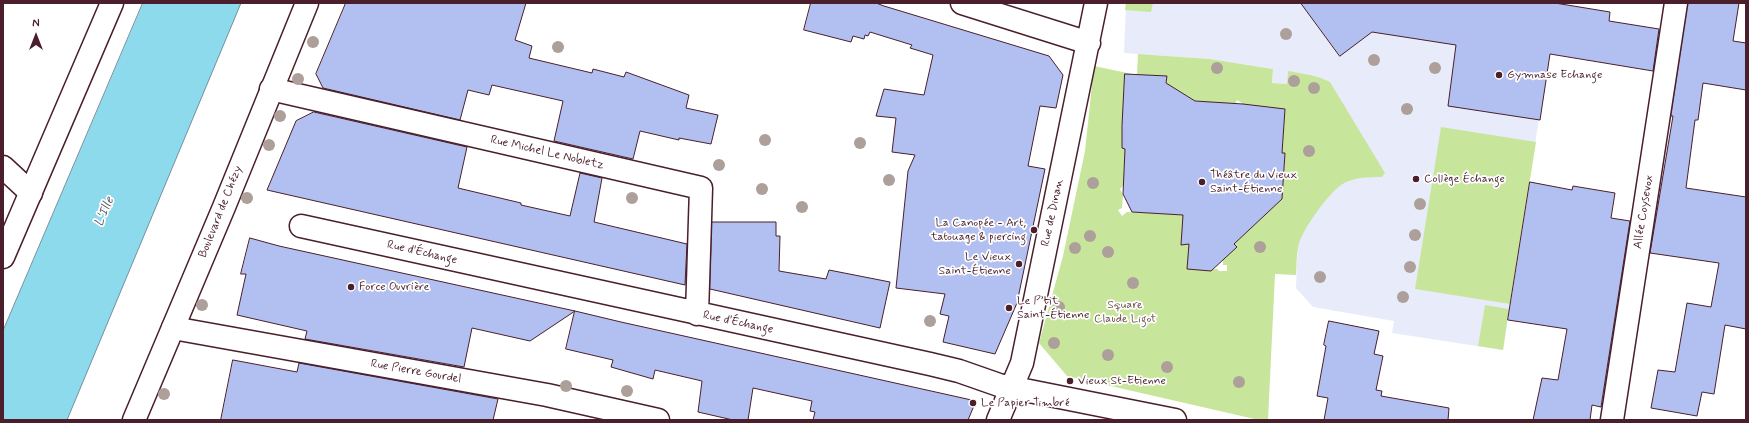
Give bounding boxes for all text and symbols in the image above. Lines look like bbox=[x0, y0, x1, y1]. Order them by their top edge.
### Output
north arrow bbox=[16, 16, 56, 56]
text: N bbox=[32, 17, 40, 31]
place label: Gymnase Echange bbox=[1507, 68, 1602, 82]
marker: Gymnase Echange bbox=[1494, 70, 1504, 80]
street label: Rue Michel Le Nobletz bbox=[489, 133, 605, 173]
street label: Boulevard de Chézy bbox=[196, 164, 246, 260]
place label: Théâtre du Vieux Saint-Étienne bbox=[1210, 168, 1297, 196]
place label: Collège Échange bbox=[1424, 172, 1505, 186]
marker: Collège Échange bbox=[1411, 174, 1421, 184]
street label: Allée Coysevox bbox=[1631, 174, 1657, 250]
marker: Théâtre du Vieux Saint-Étienne bbox=[1197, 177, 1207, 187]
street label: Rue de Dinan bbox=[1039, 178, 1067, 248]
water label: L'Ille bbox=[92, 195, 118, 229]
place label: La Canopée - Art, tatouage & piercing bbox=[931, 216, 1026, 244]
marker: La Canopée - Art, tatouage & piercing bbox=[1029, 225, 1039, 235]
street label: Rue d'Échange bbox=[386, 238, 458, 268]
place label: Le Vieux Saint-Étienne bbox=[939, 250, 1011, 278]
marker: Le Vieux Saint-Étienne bbox=[1014, 259, 1024, 269]
place label: Force Ouvrière bbox=[359, 280, 430, 294]
marker: Force Ouvrière bbox=[346, 282, 356, 292]
place label: Le P’tit Saint-Étienne bbox=[1017, 294, 1089, 322]
park label: Square Claude Ligot bbox=[1094, 298, 1156, 326]
marker: Le P’tit Saint-Étienne bbox=[1004, 303, 1014, 313]
street label: Rue d'Échange bbox=[702, 309, 774, 337]
street label: Rue Pierre Gourdel bbox=[370, 357, 462, 387]
place label: Vieux St-Etienne bbox=[1078, 374, 1166, 388]
marker: Vieux St-Etienne bbox=[1065, 376, 1075, 386]
place label: Le Papier Timbré bbox=[981, 396, 1070, 410]
marker: Le Papier Timbré bbox=[968, 398, 978, 408]

